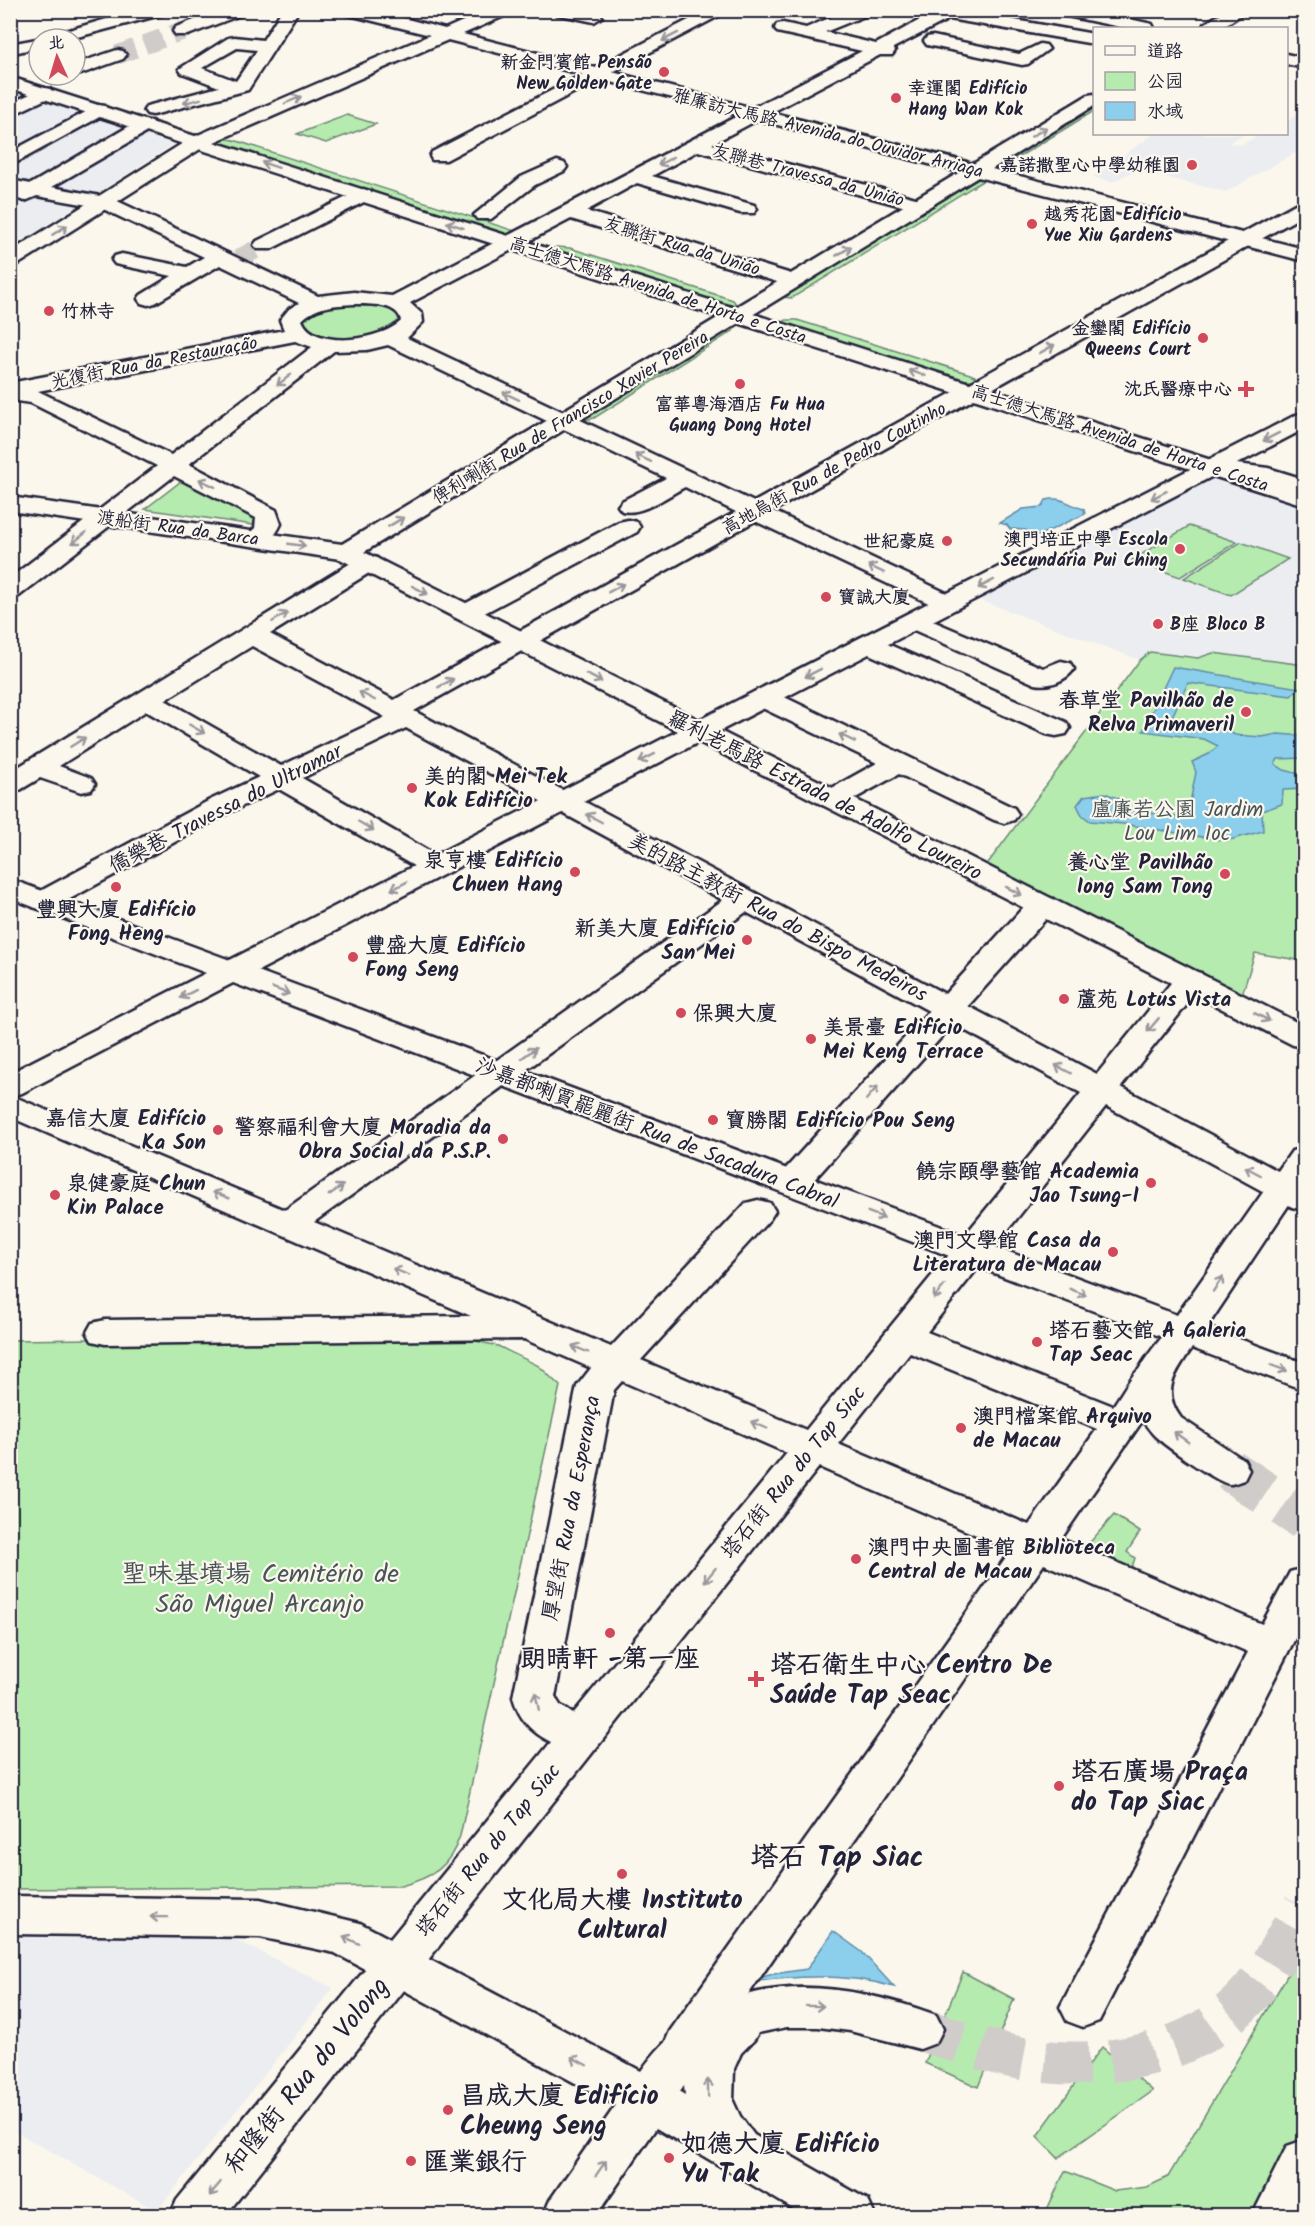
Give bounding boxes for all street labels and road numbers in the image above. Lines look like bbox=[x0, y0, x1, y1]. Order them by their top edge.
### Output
street label: 雅廉訪大馬路 Avenida do Ouvidor Arriaga bbox=[669, 82, 986, 187]
street label: 友聯巷 Travessa da União bbox=[708, 137, 907, 216]
street label: 友聯街 Rua da União bbox=[600, 210, 763, 285]
street label: 高士德大馬路 Avenida de Horta e Costa bbox=[505, 230, 810, 353]
street label: 俾利喇街 Rua de Francisco Xavier Pereira bbox=[427, 324, 715, 513]
street label: 光復街 Rua da Restauração bbox=[48, 329, 260, 398]
street label: 高士德大馬路 Avenida de Horta e Costa bbox=[967, 378, 1272, 501]
street label: 高地烏街 Rua de Pedro Coutinho bbox=[717, 395, 952, 543]
street label: 渡船街 Rua da Barca bbox=[95, 504, 261, 555]
street label: 羅利老馬路 Estrada de Adolfo Loureiro bbox=[661, 702, 987, 890]
street label: 僑樂巷 Travessa do Ultramar bbox=[103, 735, 349, 883]
street label: 美的路主教街 Rua do Bispo Medeiros bbox=[622, 825, 933, 1012]
street label: 沙嘉都喇賈罷麗街 Rua de Sacadura Cabral bbox=[470, 1050, 843, 1219]
street label: 塔石街 Rua do Tap Siac bbox=[714, 1379, 875, 1567]
street label: 厚望街 Rua da Esperança bbox=[534, 1393, 610, 1624]
street label: 塔石街 Rua do Tap Siac bbox=[409, 1757, 570, 1945]
street label: 和隆街 Rua do Volong bbox=[214, 1968, 401, 2184]

